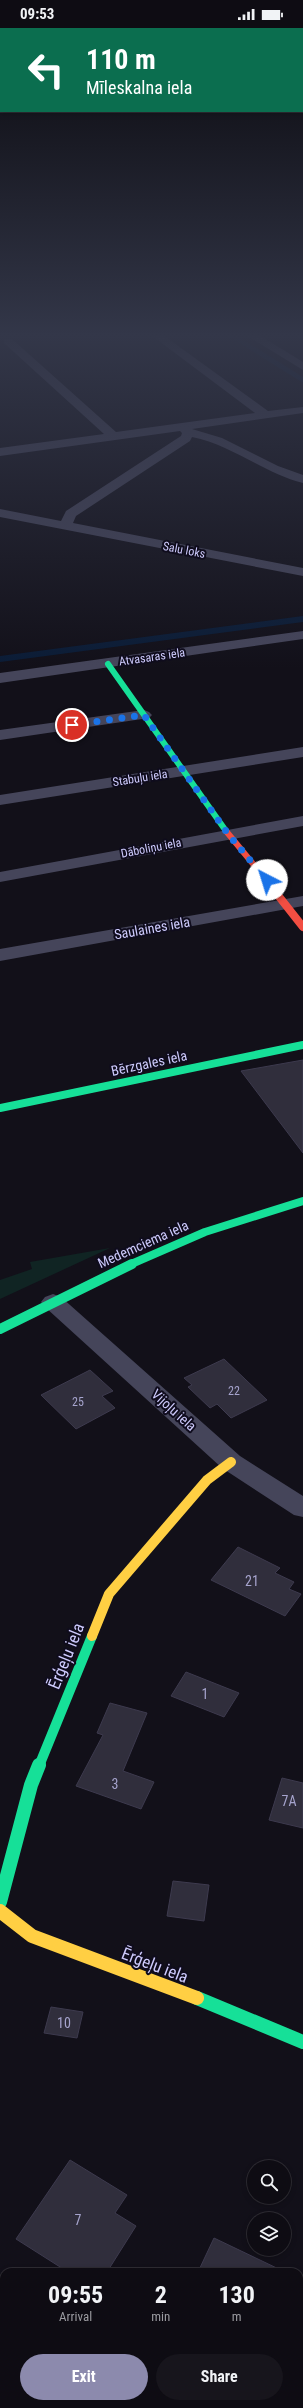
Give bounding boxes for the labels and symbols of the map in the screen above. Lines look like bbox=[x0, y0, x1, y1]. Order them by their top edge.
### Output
street label: Salu loks bbox=[162, 539, 206, 561]
street label: Atvasaras iela bbox=[118, 645, 186, 669]
pin bbox=[55, 708, 89, 742]
street label: Stabuļu iela bbox=[112, 767, 169, 790]
street label: Dāboliņu iela bbox=[120, 835, 183, 862]
position arrow bbox=[246, 859, 288, 901]
street label: Saulaines iela bbox=[113, 913, 191, 943]
street label: Bērzgales iela bbox=[110, 1047, 188, 1079]
street label: Medemciema iela bbox=[95, 1217, 191, 1271]
house number: 22 bbox=[228, 1384, 240, 1398]
street label: Vijoļu iela bbox=[148, 1386, 199, 1435]
house number: 25 bbox=[72, 1395, 84, 1409]
house number: 21 bbox=[245, 1573, 259, 1589]
street label: Ērģeļu iela bbox=[44, 1620, 89, 1692]
house number: 1 bbox=[202, 1686, 208, 1702]
house number: 3 bbox=[112, 1776, 118, 1792]
house number: 7A bbox=[282, 1793, 296, 1809]
street label: Ērģeļu iela bbox=[118, 1943, 191, 1988]
house number: 10 bbox=[57, 2015, 71, 2031]
house number: 7 bbox=[75, 2212, 82, 2228]

